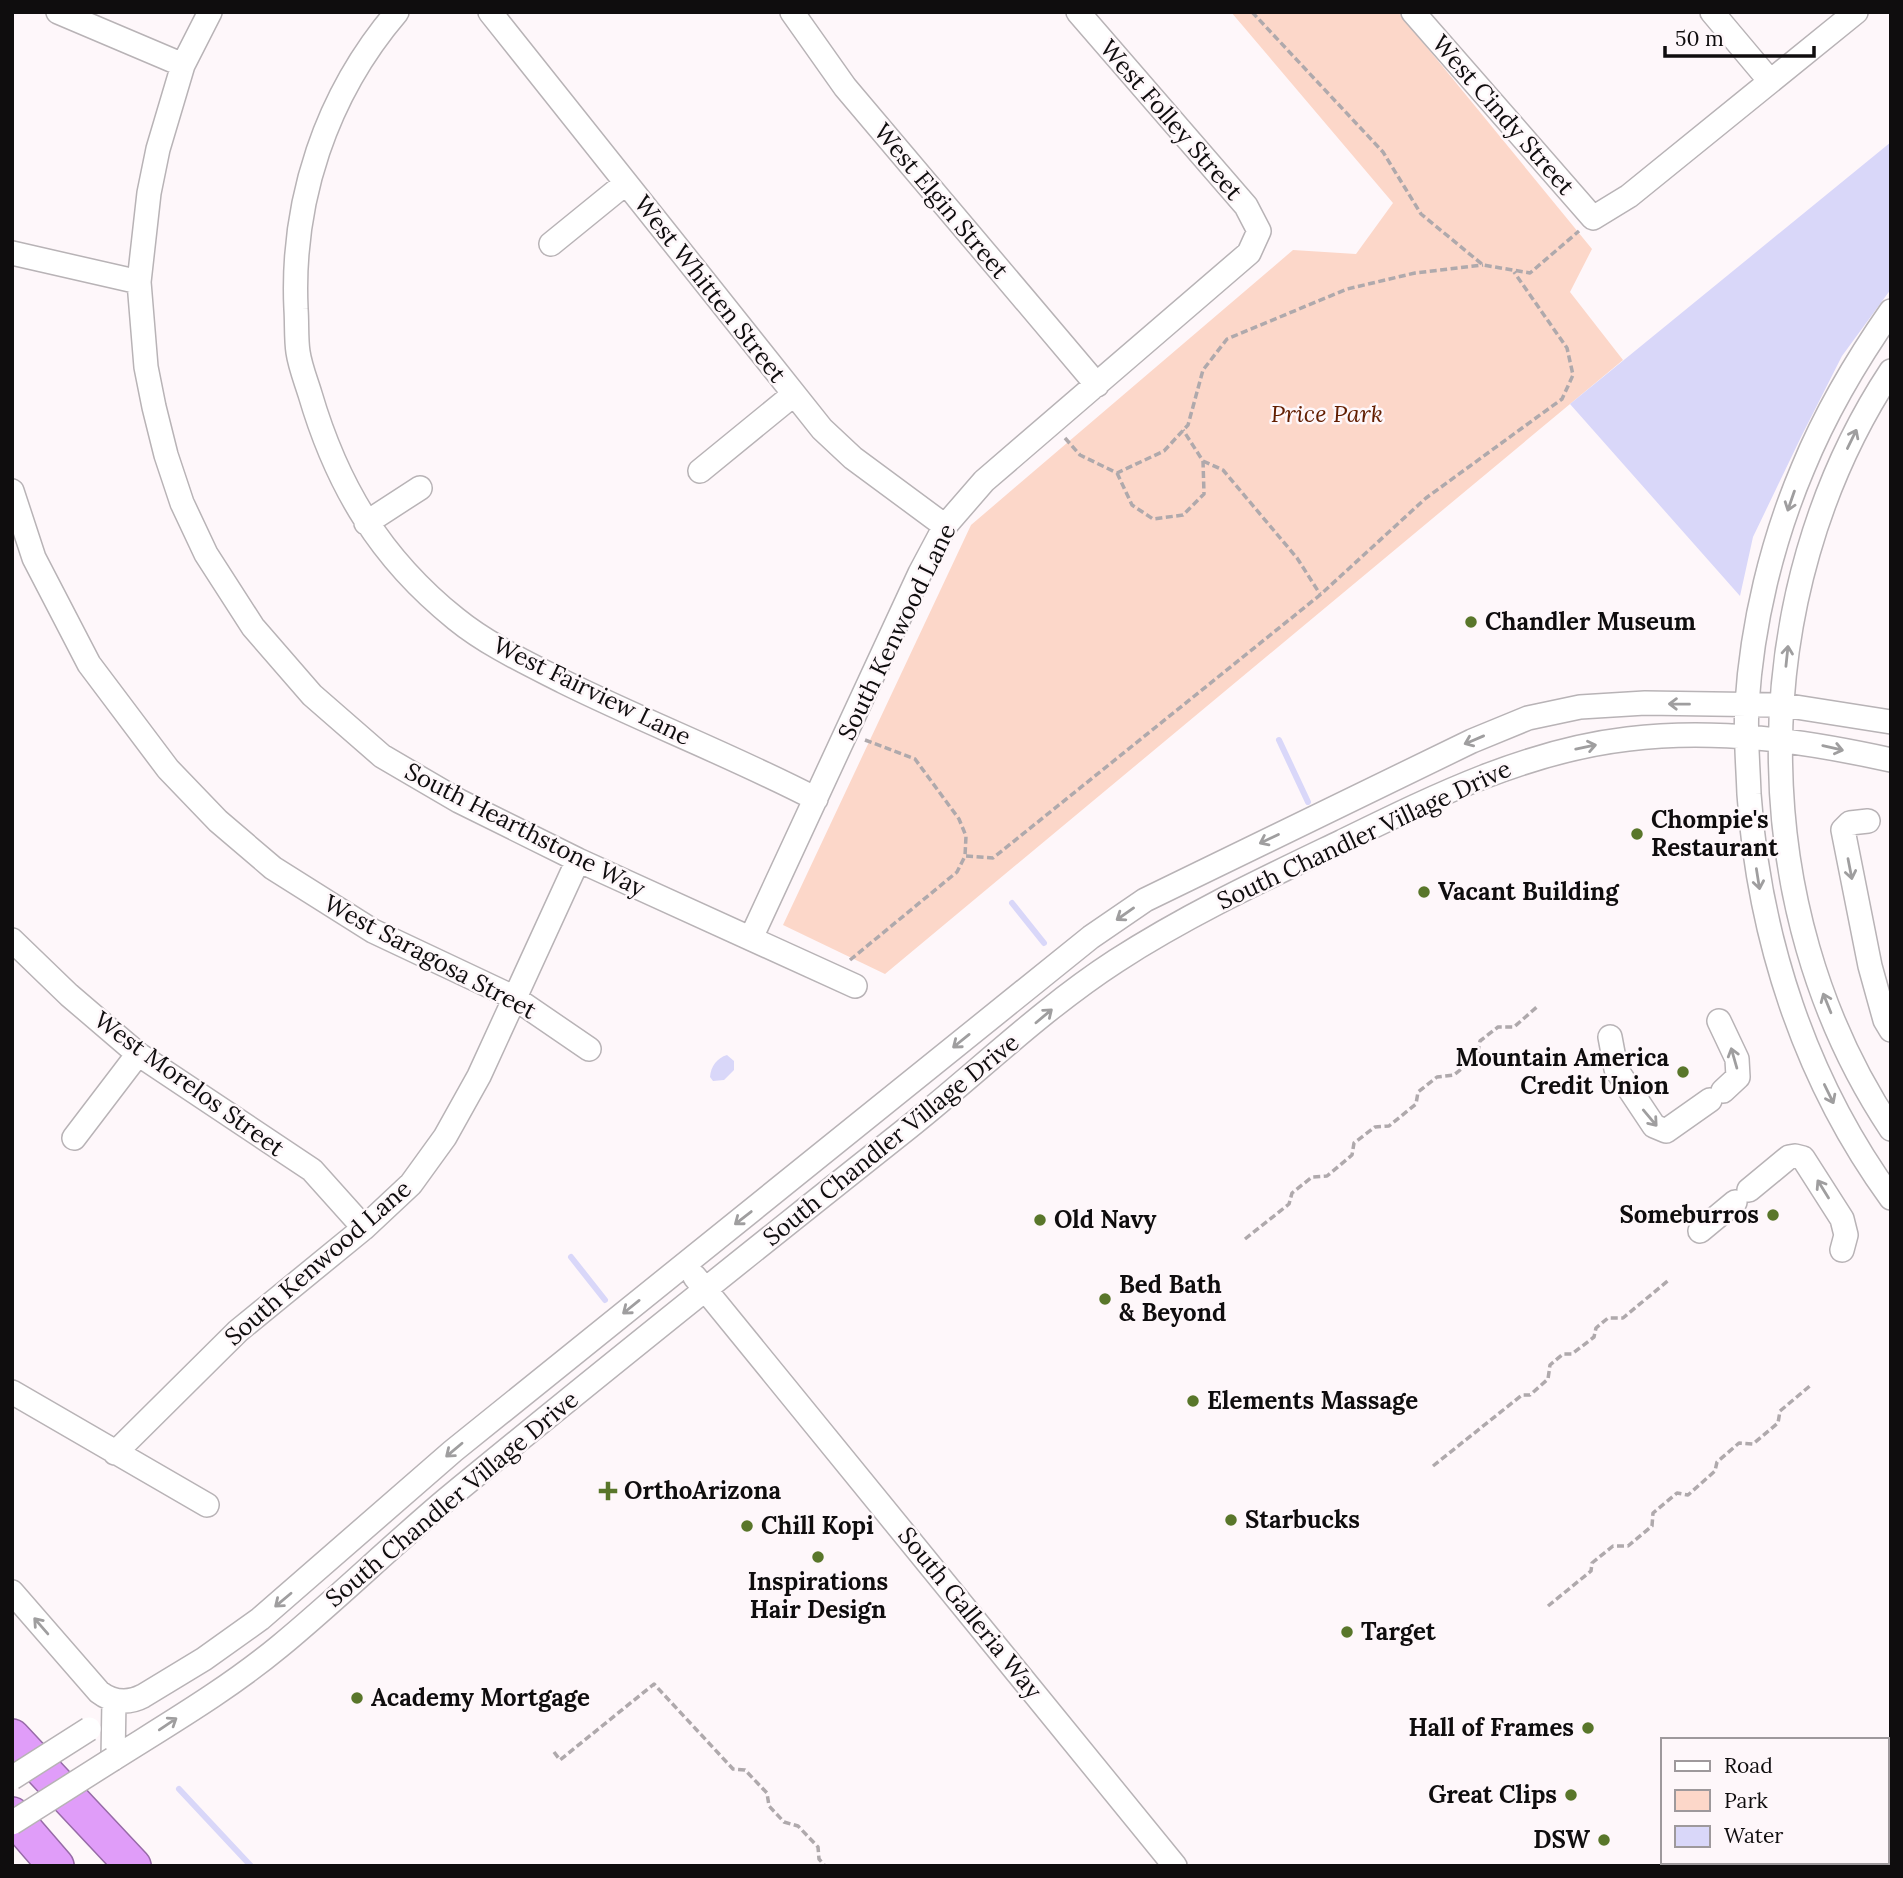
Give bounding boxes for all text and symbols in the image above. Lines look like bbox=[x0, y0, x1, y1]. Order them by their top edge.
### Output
scale bar bbox=[1665, 14, 1814, 58]
text: 50 m bbox=[1675, 25, 1724, 52]
street label: West Cindy Street bbox=[1425, 28, 1582, 202]
street label: West Folley Street bbox=[1093, 33, 1250, 207]
street label: West Elgin Street bbox=[867, 117, 1016, 285]
street label: West Whitten Street bbox=[628, 189, 794, 389]
park label: Price Park bbox=[1271, 398, 1383, 429]
one-way arrow bbox=[1846, 429, 1860, 450]
one-way arrow bbox=[1784, 490, 1797, 512]
street label: South Kenwood Lane bbox=[831, 518, 962, 745]
place label: Chandler Museum bbox=[1485, 606, 1696, 637]
marker: Chandler Museum bbox=[1463, 614, 1479, 630]
street label: West Fairview Lane bbox=[488, 629, 696, 752]
one-way arrow bbox=[1780, 645, 1793, 667]
one-way arrow bbox=[1668, 697, 1691, 711]
one-way arrow bbox=[1464, 735, 1486, 748]
one-way arrow bbox=[1574, 739, 1597, 753]
one-way arrow bbox=[1821, 741, 1844, 755]
street label: South Chandler Village Drive bbox=[1212, 753, 1516, 916]
street label: South Hearthstone Way bbox=[400, 755, 651, 904]
place label: Chompie's Restaurant bbox=[1651, 804, 1779, 863]
marker: Chompie's Restaurant bbox=[1629, 826, 1645, 842]
one-way arrow bbox=[1259, 833, 1280, 847]
one-way arrow bbox=[1844, 857, 1857, 880]
one-way arrow bbox=[1752, 867, 1765, 889]
place label: Vacant Building bbox=[1438, 876, 1620, 907]
marker: Vacant Building bbox=[1416, 884, 1432, 900]
street label: West Saragosa Street bbox=[319, 887, 542, 1026]
one-way arrow bbox=[1115, 907, 1135, 921]
one-way arrow bbox=[1819, 993, 1832, 1014]
street label: West Morelos Street bbox=[88, 1004, 291, 1164]
one-way arrow bbox=[1034, 1008, 1052, 1024]
street label: South Chandler Village Drive bbox=[756, 1027, 1025, 1253]
one-way arrow bbox=[952, 1033, 970, 1048]
place label: Mountain America Credit Union bbox=[1455, 1042, 1669, 1101]
one-way arrow bbox=[1727, 1047, 1740, 1069]
marker: Mountain America Credit Union bbox=[1675, 1064, 1691, 1080]
one-way arrow bbox=[1822, 1083, 1836, 1104]
one-way arrow bbox=[1642, 1109, 1658, 1127]
street label: South Kenwood Lane bbox=[218, 1173, 417, 1352]
one-way arrow bbox=[1815, 1179, 1829, 1199]
place label: Someburros bbox=[1619, 1199, 1759, 1230]
place label: Old Navy bbox=[1054, 1204, 1157, 1235]
marker: Someburros bbox=[1765, 1207, 1781, 1223]
one-way arrow bbox=[734, 1211, 752, 1226]
marker: Old Navy bbox=[1032, 1212, 1048, 1228]
place label: Bed Bath & Beyond bbox=[1119, 1269, 1226, 1328]
marker: Bed Bath & Beyond bbox=[1097, 1291, 1113, 1307]
one-way arrow bbox=[622, 1299, 640, 1315]
street label: South Chandler Village Drive bbox=[319, 1384, 584, 1614]
place label: Elements Massage bbox=[1207, 1385, 1418, 1416]
marker: Elements Massage bbox=[1185, 1393, 1201, 1409]
one-way arrow bbox=[446, 1442, 464, 1458]
place label: OrthoArizona bbox=[624, 1475, 782, 1506]
marker: OrthoArizona bbox=[598, 1481, 618, 1501]
place label: Starbucks bbox=[1245, 1504, 1360, 1535]
place label: Chill Kopi bbox=[761, 1510, 874, 1541]
marker: Starbucks bbox=[1223, 1512, 1239, 1528]
marker: Chill Kopi bbox=[739, 1518, 755, 1534]
street label: South Galleria Way bbox=[892, 1520, 1049, 1705]
marker: Inspirations Hair Design bbox=[810, 1549, 826, 1565]
place label: Inspirations Hair Design bbox=[748, 1566, 888, 1625]
one-way arrow bbox=[274, 1592, 292, 1608]
place label: Target bbox=[1361, 1616, 1437, 1647]
one-way arrow bbox=[33, 1618, 49, 1636]
marker: Target bbox=[1339, 1624, 1355, 1640]
place label: Academy Mortgage bbox=[371, 1682, 590, 1713]
marker: Academy Mortgage bbox=[349, 1690, 365, 1706]
place label: Hall of Frames bbox=[1408, 1712, 1574, 1743]
one-way arrow bbox=[158, 1717, 177, 1731]
marker: Hall of Frames bbox=[1580, 1720, 1596, 1736]
legend bbox=[1661, 1738, 1889, 1864]
text: Road bbox=[1724, 1752, 1773, 1779]
place label: Great Clips bbox=[1428, 1779, 1557, 1810]
marker: Great Clips bbox=[1563, 1787, 1579, 1803]
text: Park bbox=[1724, 1787, 1768, 1814]
text: Water bbox=[1724, 1822, 1783, 1849]
place label: DSW bbox=[1533, 1824, 1591, 1855]
marker: DSW bbox=[1596, 1832, 1612, 1848]

